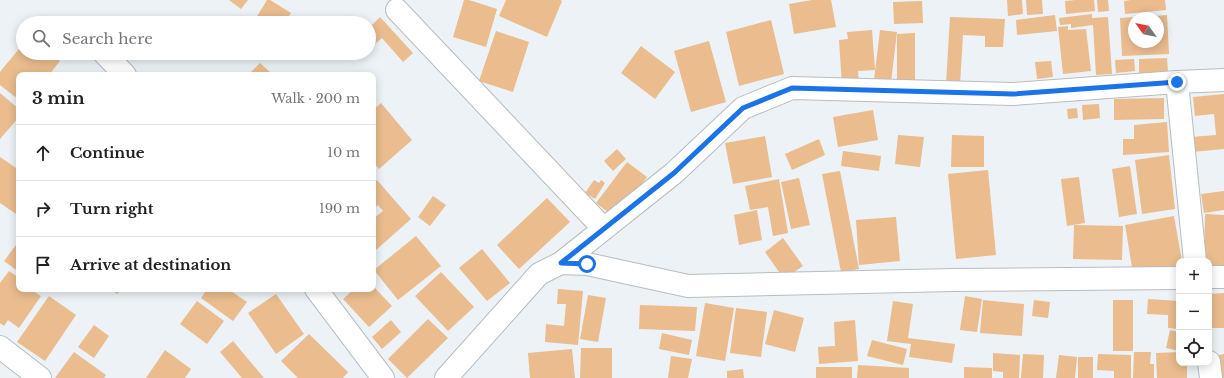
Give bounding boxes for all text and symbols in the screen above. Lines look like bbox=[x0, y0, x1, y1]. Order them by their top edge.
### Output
north arrow bbox=[1128, 12, 1164, 48]
search box bbox=[16, 16, 376, 60]
icon: search bbox=[30, 27, 52, 49]
text: Search here bbox=[62, 29, 153, 48]
route end bbox=[1168, 73, 1186, 91]
text: 3 min bbox=[32, 88, 85, 109]
text: Walk · 200 m bbox=[271, 90, 360, 107]
icon: ahead bbox=[32, 142, 54, 164]
text: Continue bbox=[70, 143, 145, 162]
text: 10 m bbox=[327, 144, 360, 161]
icon: right bbox=[32, 198, 54, 220]
text: Turn right bbox=[70, 199, 153, 218]
text: 190 m bbox=[319, 200, 360, 217]
icon: arrive bbox=[32, 254, 54, 276]
text: Arrive at destination bbox=[70, 255, 231, 274]
route start bbox=[578, 255, 596, 273]
map controls bbox=[1176, 258, 1212, 366]
button: + bbox=[1176, 258, 1212, 294]
button: − bbox=[1176, 294, 1212, 330]
button: locate bbox=[1176, 330, 1212, 366]

